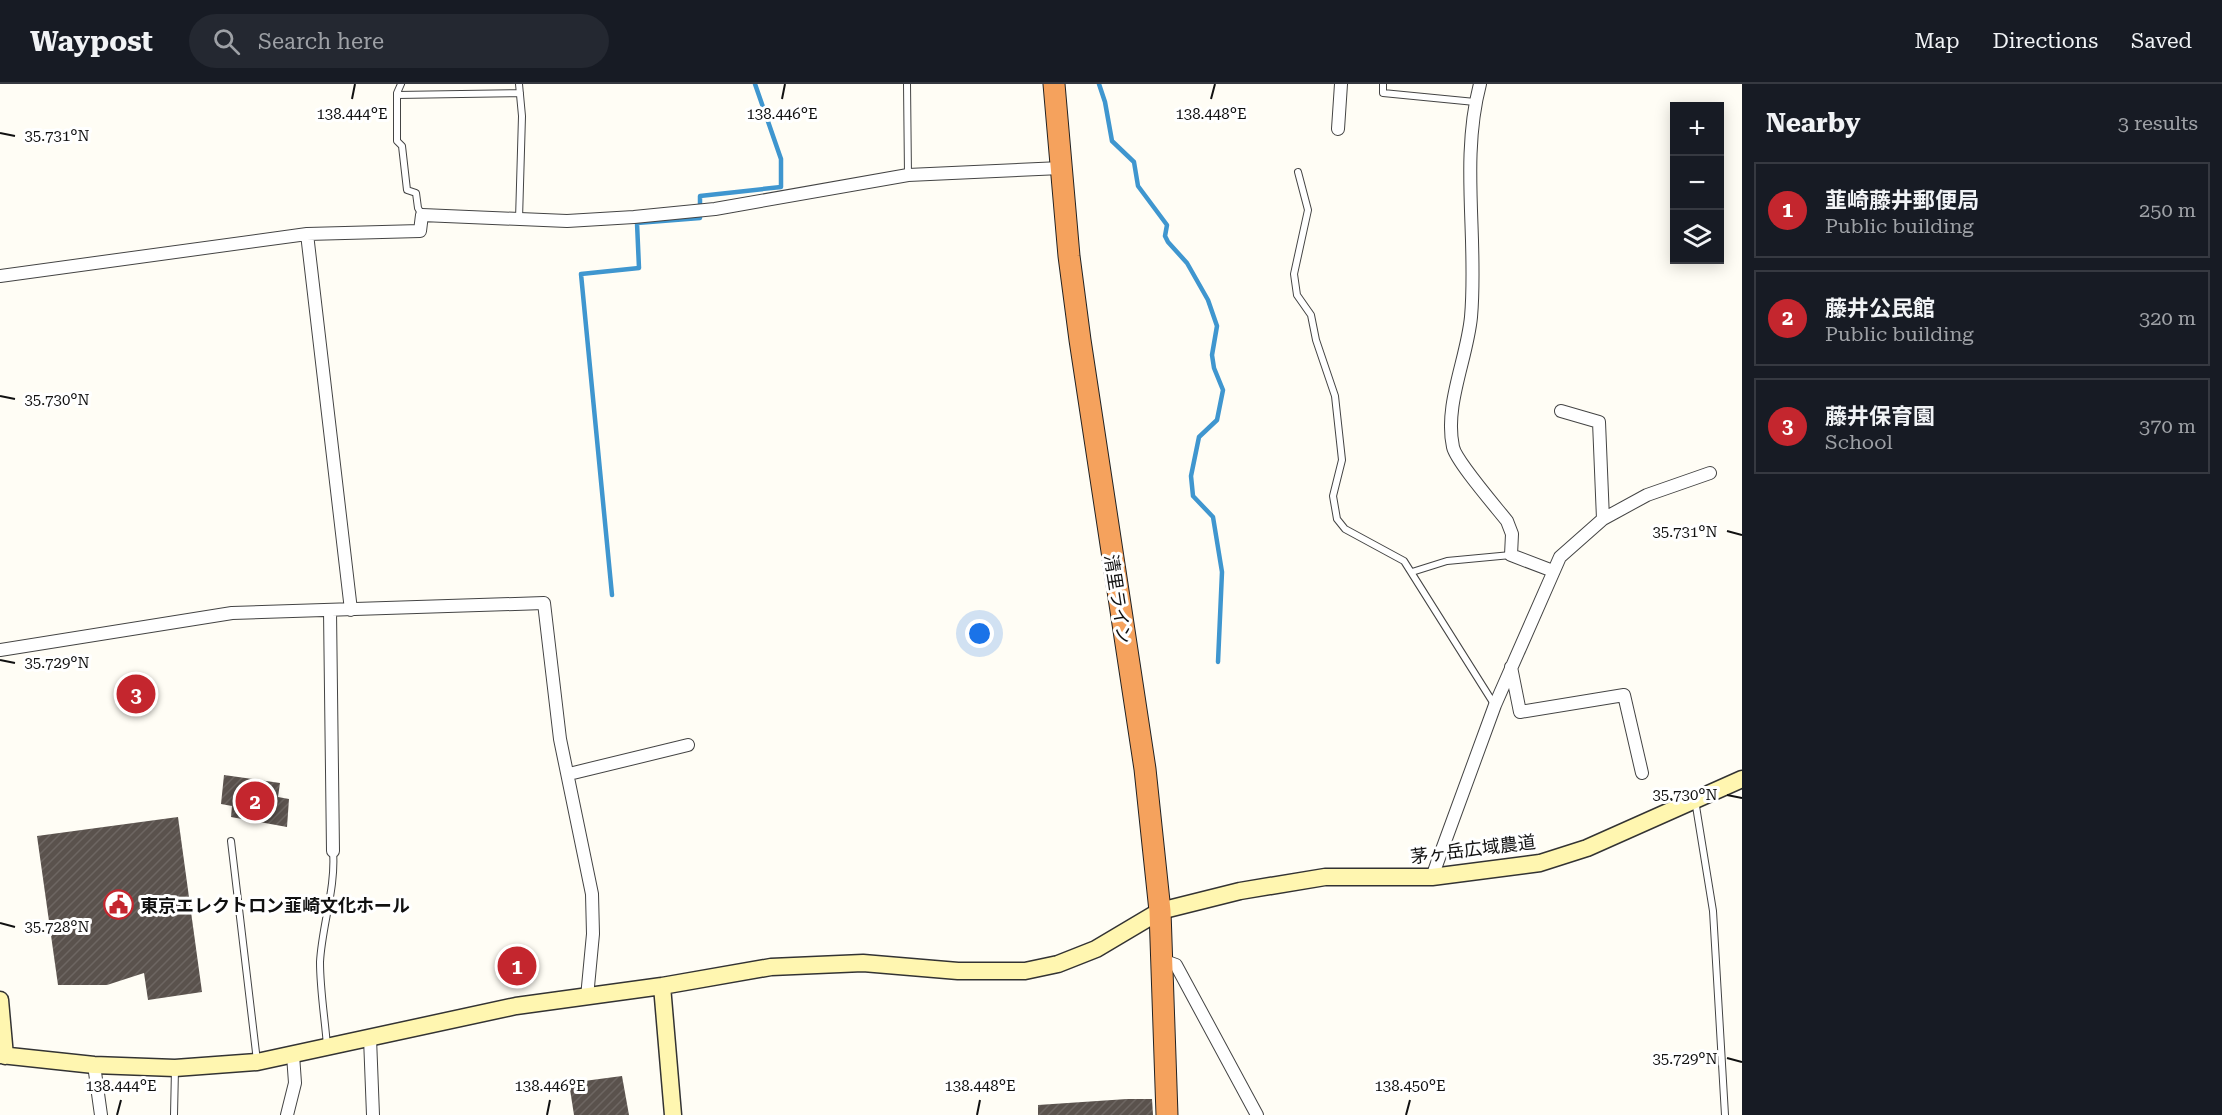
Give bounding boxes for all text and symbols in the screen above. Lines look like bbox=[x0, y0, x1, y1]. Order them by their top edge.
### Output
search box bbox=[189, 14, 609, 68]
text: Waypost bbox=[30, 25, 153, 58]
icon: search bbox=[210, 25, 243, 58]
text: Search here bbox=[258, 29, 384, 54]
text: Map bbox=[1915, 29, 1959, 53]
text: Directions bbox=[1992, 29, 2098, 53]
text: Saved bbox=[2131, 29, 2192, 53]
map controls bbox=[1670, 102, 1724, 264]
button: + bbox=[1670, 102, 1724, 156]
text: 138.444°E bbox=[316, 105, 388, 123]
text: 138.446°E bbox=[746, 105, 818, 123]
text: 138.448°E bbox=[1175, 105, 1247, 123]
text: Nearby bbox=[1766, 108, 1860, 138]
text: 3 results bbox=[2118, 111, 2198, 135]
text: 35.731°N bbox=[24, 127, 90, 145]
button: − bbox=[1670, 156, 1724, 210]
text: 韮崎藤井郵便局 bbox=[1825, 188, 1979, 213]
text: 1 bbox=[1782, 198, 1793, 222]
text: 250 m bbox=[2139, 198, 2196, 222]
button: layers bbox=[1670, 210, 1724, 264]
text: Public building bbox=[1825, 214, 1974, 238]
text: 藤井公民館 bbox=[1825, 296, 1935, 321]
text: 2 bbox=[1782, 306, 1793, 330]
text: 320 m bbox=[2139, 306, 2196, 330]
text: Public building bbox=[1825, 322, 1974, 346]
text: 35.730°N bbox=[24, 391, 90, 409]
text: 藤井保育園 bbox=[1825, 404, 1935, 429]
text: 3 bbox=[1782, 414, 1793, 438]
text: 370 m bbox=[2139, 414, 2196, 438]
text: School bbox=[1825, 430, 1893, 454]
text: 35.731°N bbox=[1652, 523, 1718, 541]
street label: 清里ライン bbox=[1101, 553, 1135, 645]
your location bbox=[965, 619, 994, 648]
text: 35.729°N bbox=[24, 654, 90, 672]
pin: 3 bbox=[116, 672, 156, 716]
pin: 2 bbox=[236, 778, 274, 824]
text: 35.730°N bbox=[1652, 786, 1718, 804]
street label: 茅ヶ岳広域農道 bbox=[1409, 831, 1537, 867]
public building icon: 東京エレクトロン韮崎文化ホール bbox=[103, 889, 135, 921]
place label: 東京エレクトロン韮崎文化ホール bbox=[140, 895, 410, 916]
text: 35.728°N bbox=[24, 918, 90, 936]
pin: 1 bbox=[498, 944, 536, 988]
text: 35.729°N bbox=[1652, 1050, 1718, 1068]
text: 138.444°E bbox=[85, 1077, 157, 1095]
text: 138.446°E bbox=[514, 1077, 586, 1095]
text: 138.448°E bbox=[944, 1077, 1016, 1095]
text: 138.450°E bbox=[1374, 1077, 1446, 1095]

